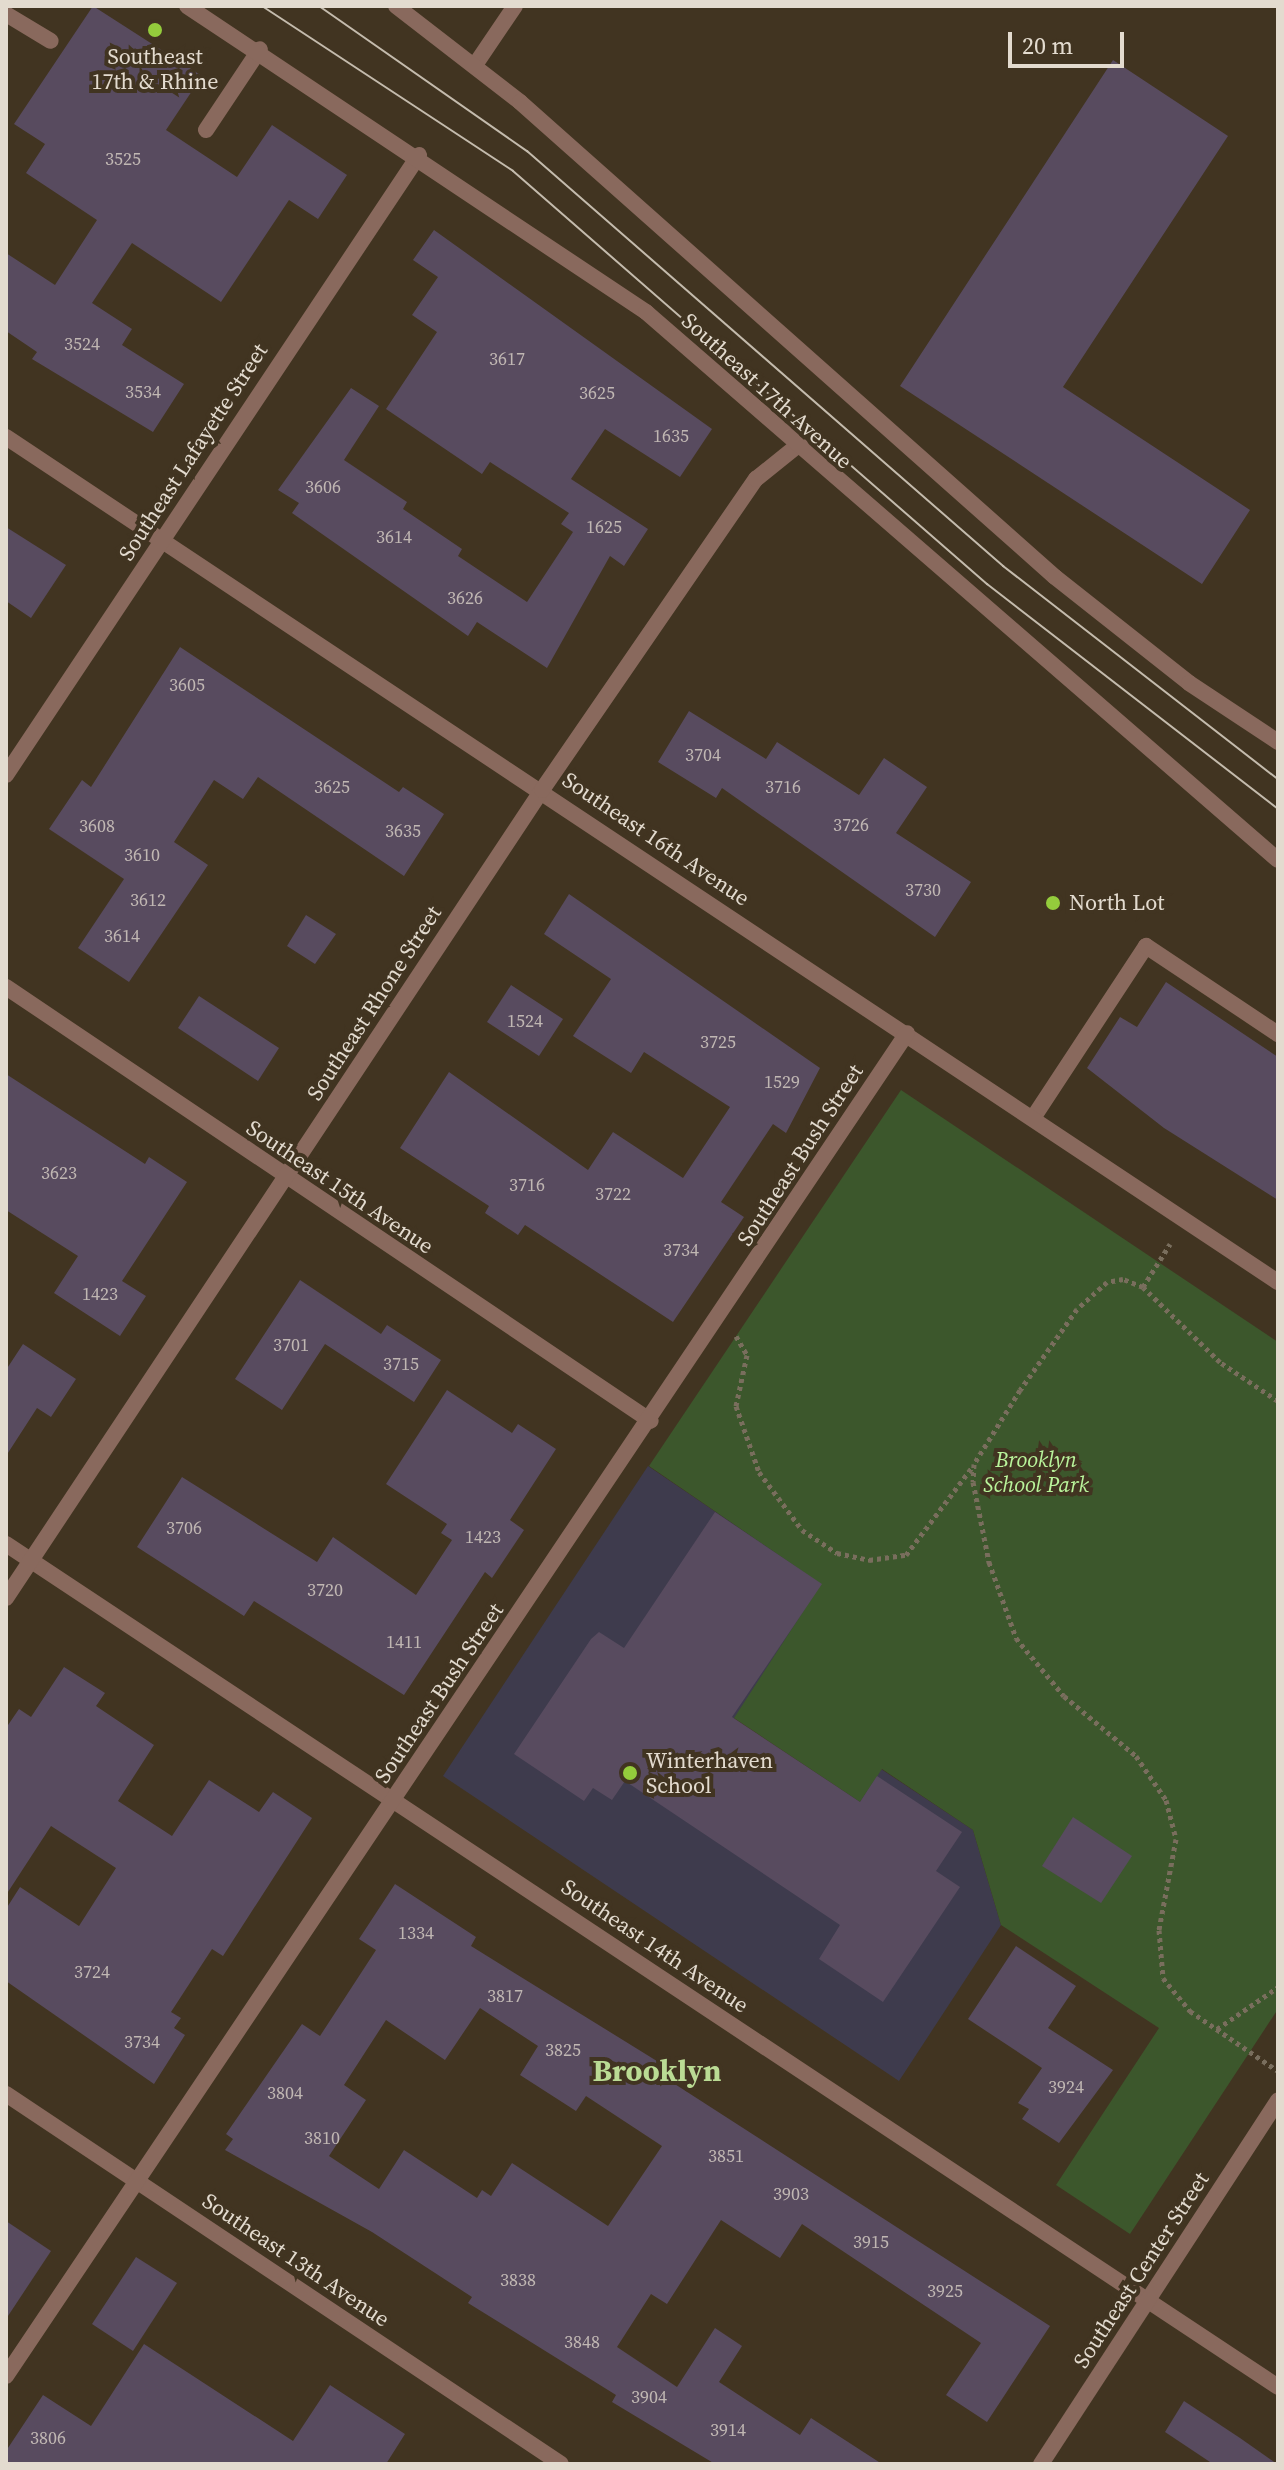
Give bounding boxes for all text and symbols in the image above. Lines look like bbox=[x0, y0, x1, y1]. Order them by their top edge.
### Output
scale bar bbox=[1012, 16, 1128, 66]
marker: Southeast 17th & Rhine bbox=[146, 21, 164, 39]
text: 20 m bbox=[1022, 29, 1073, 62]
place label: Southeast 17th & Rhine bbox=[91, 43, 219, 94]
house number: 3525 bbox=[105, 148, 141, 170]
street label: Southeast 17th Avenue bbox=[676, 308, 858, 474]
house number: 3524 bbox=[64, 333, 100, 355]
street label: Southeast Lafayette Street bbox=[113, 339, 273, 565]
house number: 3617 bbox=[489, 348, 525, 370]
house number: 3534 bbox=[125, 381, 161, 403]
house number: 3625 bbox=[579, 382, 615, 404]
house number: 1635 bbox=[653, 425, 689, 447]
house number: 3606 bbox=[305, 476, 341, 498]
house number: 1625 bbox=[586, 516, 622, 538]
house number: 3614 bbox=[376, 526, 412, 548]
house number: 3626 bbox=[447, 587, 483, 609]
house number: 3605 bbox=[169, 674, 205, 696]
house number: 3704 bbox=[685, 744, 721, 766]
street label: Southeast 16th Avenue bbox=[557, 767, 755, 911]
house number: 3625 bbox=[314, 776, 350, 798]
house number: 3716 bbox=[765, 776, 801, 798]
house number: 3726 bbox=[833, 814, 869, 836]
house number: 3608 bbox=[79, 815, 115, 837]
house number: 3635 bbox=[385, 820, 421, 842]
house number: 3610 bbox=[124, 844, 160, 866]
house number: 3730 bbox=[905, 879, 941, 901]
house number: 3612 bbox=[130, 889, 166, 911]
place label: North Lot bbox=[1069, 890, 1164, 916]
marker: North Lot bbox=[1044, 894, 1062, 912]
street label: Southeast Rhone Street bbox=[301, 901, 447, 1105]
house number: 3614 bbox=[104, 925, 140, 947]
house number: 1524 bbox=[507, 1010, 543, 1032]
house number: 3725 bbox=[700, 1031, 736, 1053]
street label: Southeast Bush Street bbox=[731, 1059, 869, 1251]
house number: 1529 bbox=[764, 1071, 800, 1093]
street label: Southeast 15th Avenue bbox=[241, 1115, 439, 1259]
house number: 3623 bbox=[41, 1162, 77, 1184]
house number: 3716 bbox=[509, 1174, 545, 1196]
house number: 3722 bbox=[595, 1183, 631, 1205]
house number: 3734 bbox=[663, 1239, 699, 1261]
house number: 1423 bbox=[82, 1283, 118, 1305]
house number: 3701 bbox=[273, 1334, 309, 1356]
house number: 3715 bbox=[383, 1353, 419, 1375]
park label: Brooklyn School Park bbox=[983, 1446, 1089, 1498]
house number: 3706 bbox=[166, 1517, 202, 1539]
house number: 1423 bbox=[465, 1526, 501, 1548]
house number: 3720 bbox=[307, 1579, 343, 1601]
street label: Southeast Bush Street bbox=[369, 1598, 509, 1788]
house number: 1411 bbox=[386, 1631, 422, 1653]
place label: Winterhaven School bbox=[646, 1747, 773, 1798]
marker: Winterhaven School bbox=[621, 1764, 639, 1782]
street label: Southeast 14th Avenue bbox=[556, 1874, 754, 2018]
house number: 1334 bbox=[398, 1922, 434, 1944]
house number: 3724 bbox=[74, 1961, 110, 1983]
house number: 3817 bbox=[487, 1985, 523, 2007]
house number: 3734 bbox=[124, 2031, 160, 2053]
house number: 3825 bbox=[545, 2039, 581, 2061]
district label: Brooklyn bbox=[593, 2053, 721, 2089]
house number: 3924 bbox=[1048, 2076, 1084, 2098]
house number: 3804 bbox=[267, 2082, 303, 2104]
house number: 3810 bbox=[304, 2127, 340, 2149]
house number: 3851 bbox=[708, 2145, 744, 2167]
street label: Southeast Center Street bbox=[1068, 2167, 1214, 2373]
house number: 3903 bbox=[773, 2183, 809, 2205]
street label: Southeast 13th Avenue bbox=[197, 2188, 395, 2332]
house number: 3915 bbox=[853, 2231, 889, 2253]
house number: 3838 bbox=[500, 2269, 536, 2291]
house number: 3925 bbox=[927, 2280, 963, 2302]
house number: 3848 bbox=[564, 2331, 600, 2353]
house number: 3904 bbox=[631, 2386, 667, 2408]
house number: 3914 bbox=[710, 2419, 746, 2441]
house number: 3806 bbox=[30, 2427, 66, 2449]

